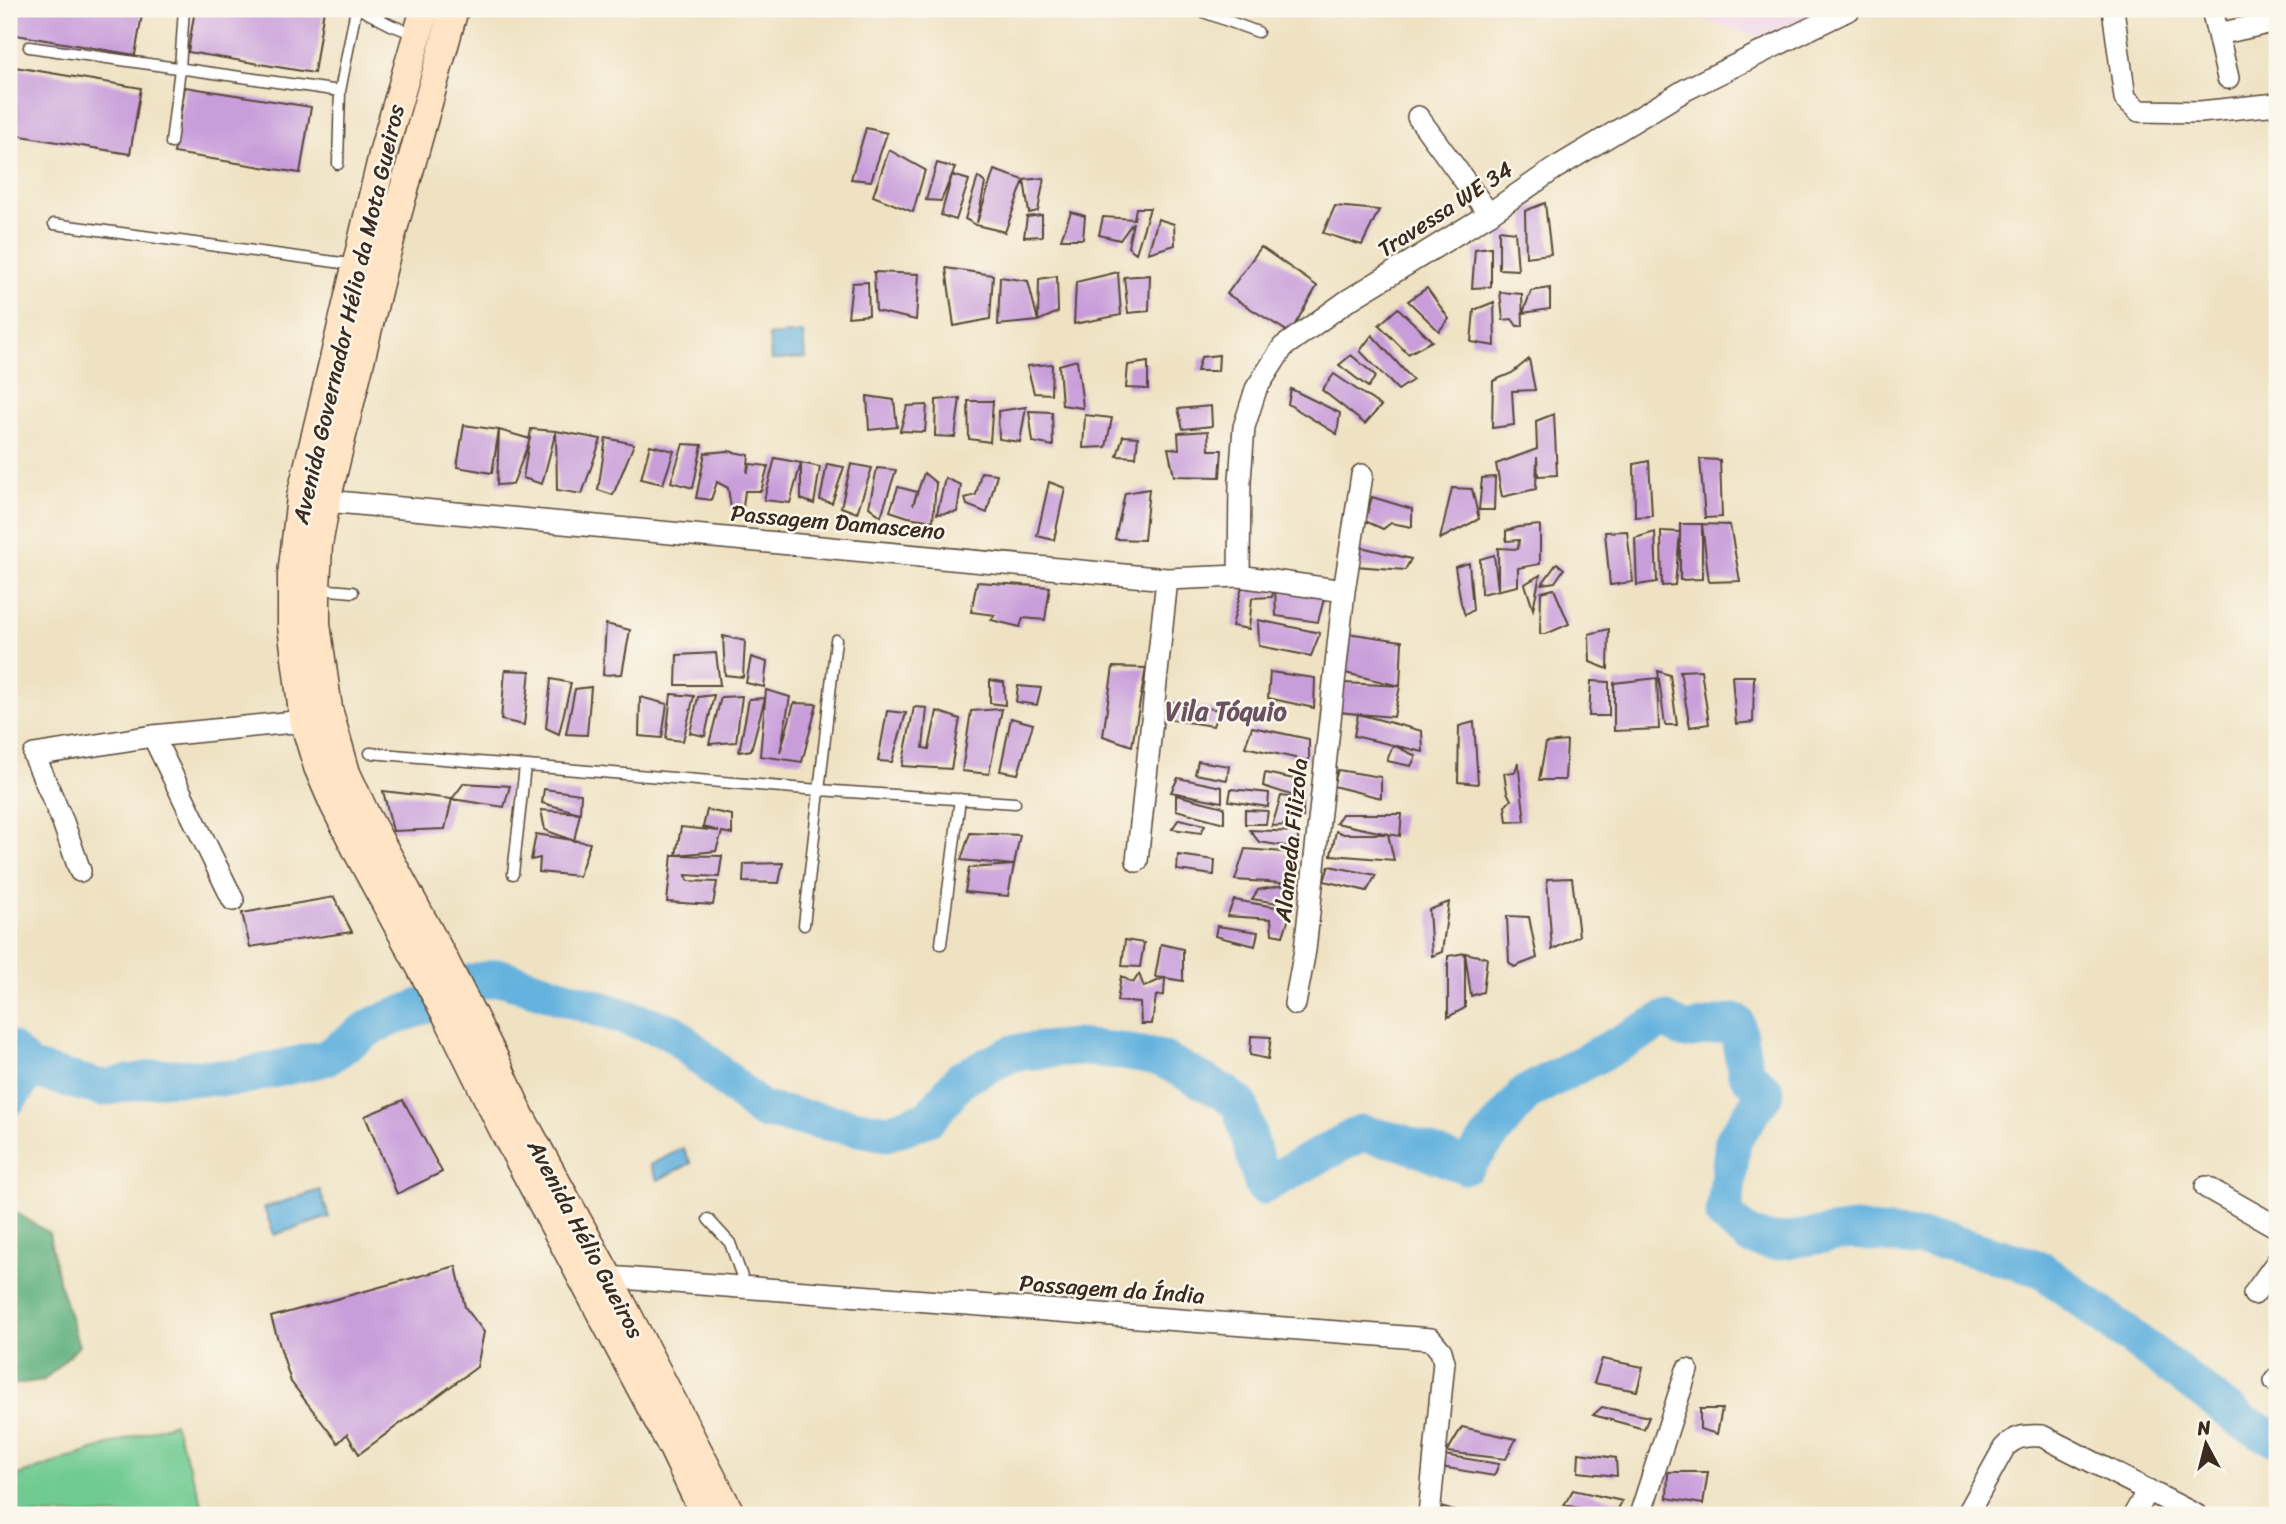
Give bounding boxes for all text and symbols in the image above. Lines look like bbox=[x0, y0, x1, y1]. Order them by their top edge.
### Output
street label: Avenida Governador Hélio da Mota Gueiros bbox=[280, 100, 417, 529]
street label: Travessa WE 34 bbox=[1369, 150, 1522, 269]
street label: Passagem Damasceno bbox=[729, 493, 947, 552]
district label: Vila Tóquio bbox=[1165, 688, 1288, 734]
street label: Alameda Filizola bbox=[1262, 756, 1320, 925]
street label: Avenida Hélio Gueiros bbox=[515, 1131, 656, 1347]
street label: Passagem da Índia bbox=[1018, 1263, 1207, 1316]
north arrow bbox=[2170, 1408, 2240, 1478]
text: N bbox=[2194, 1410, 2213, 1445]

